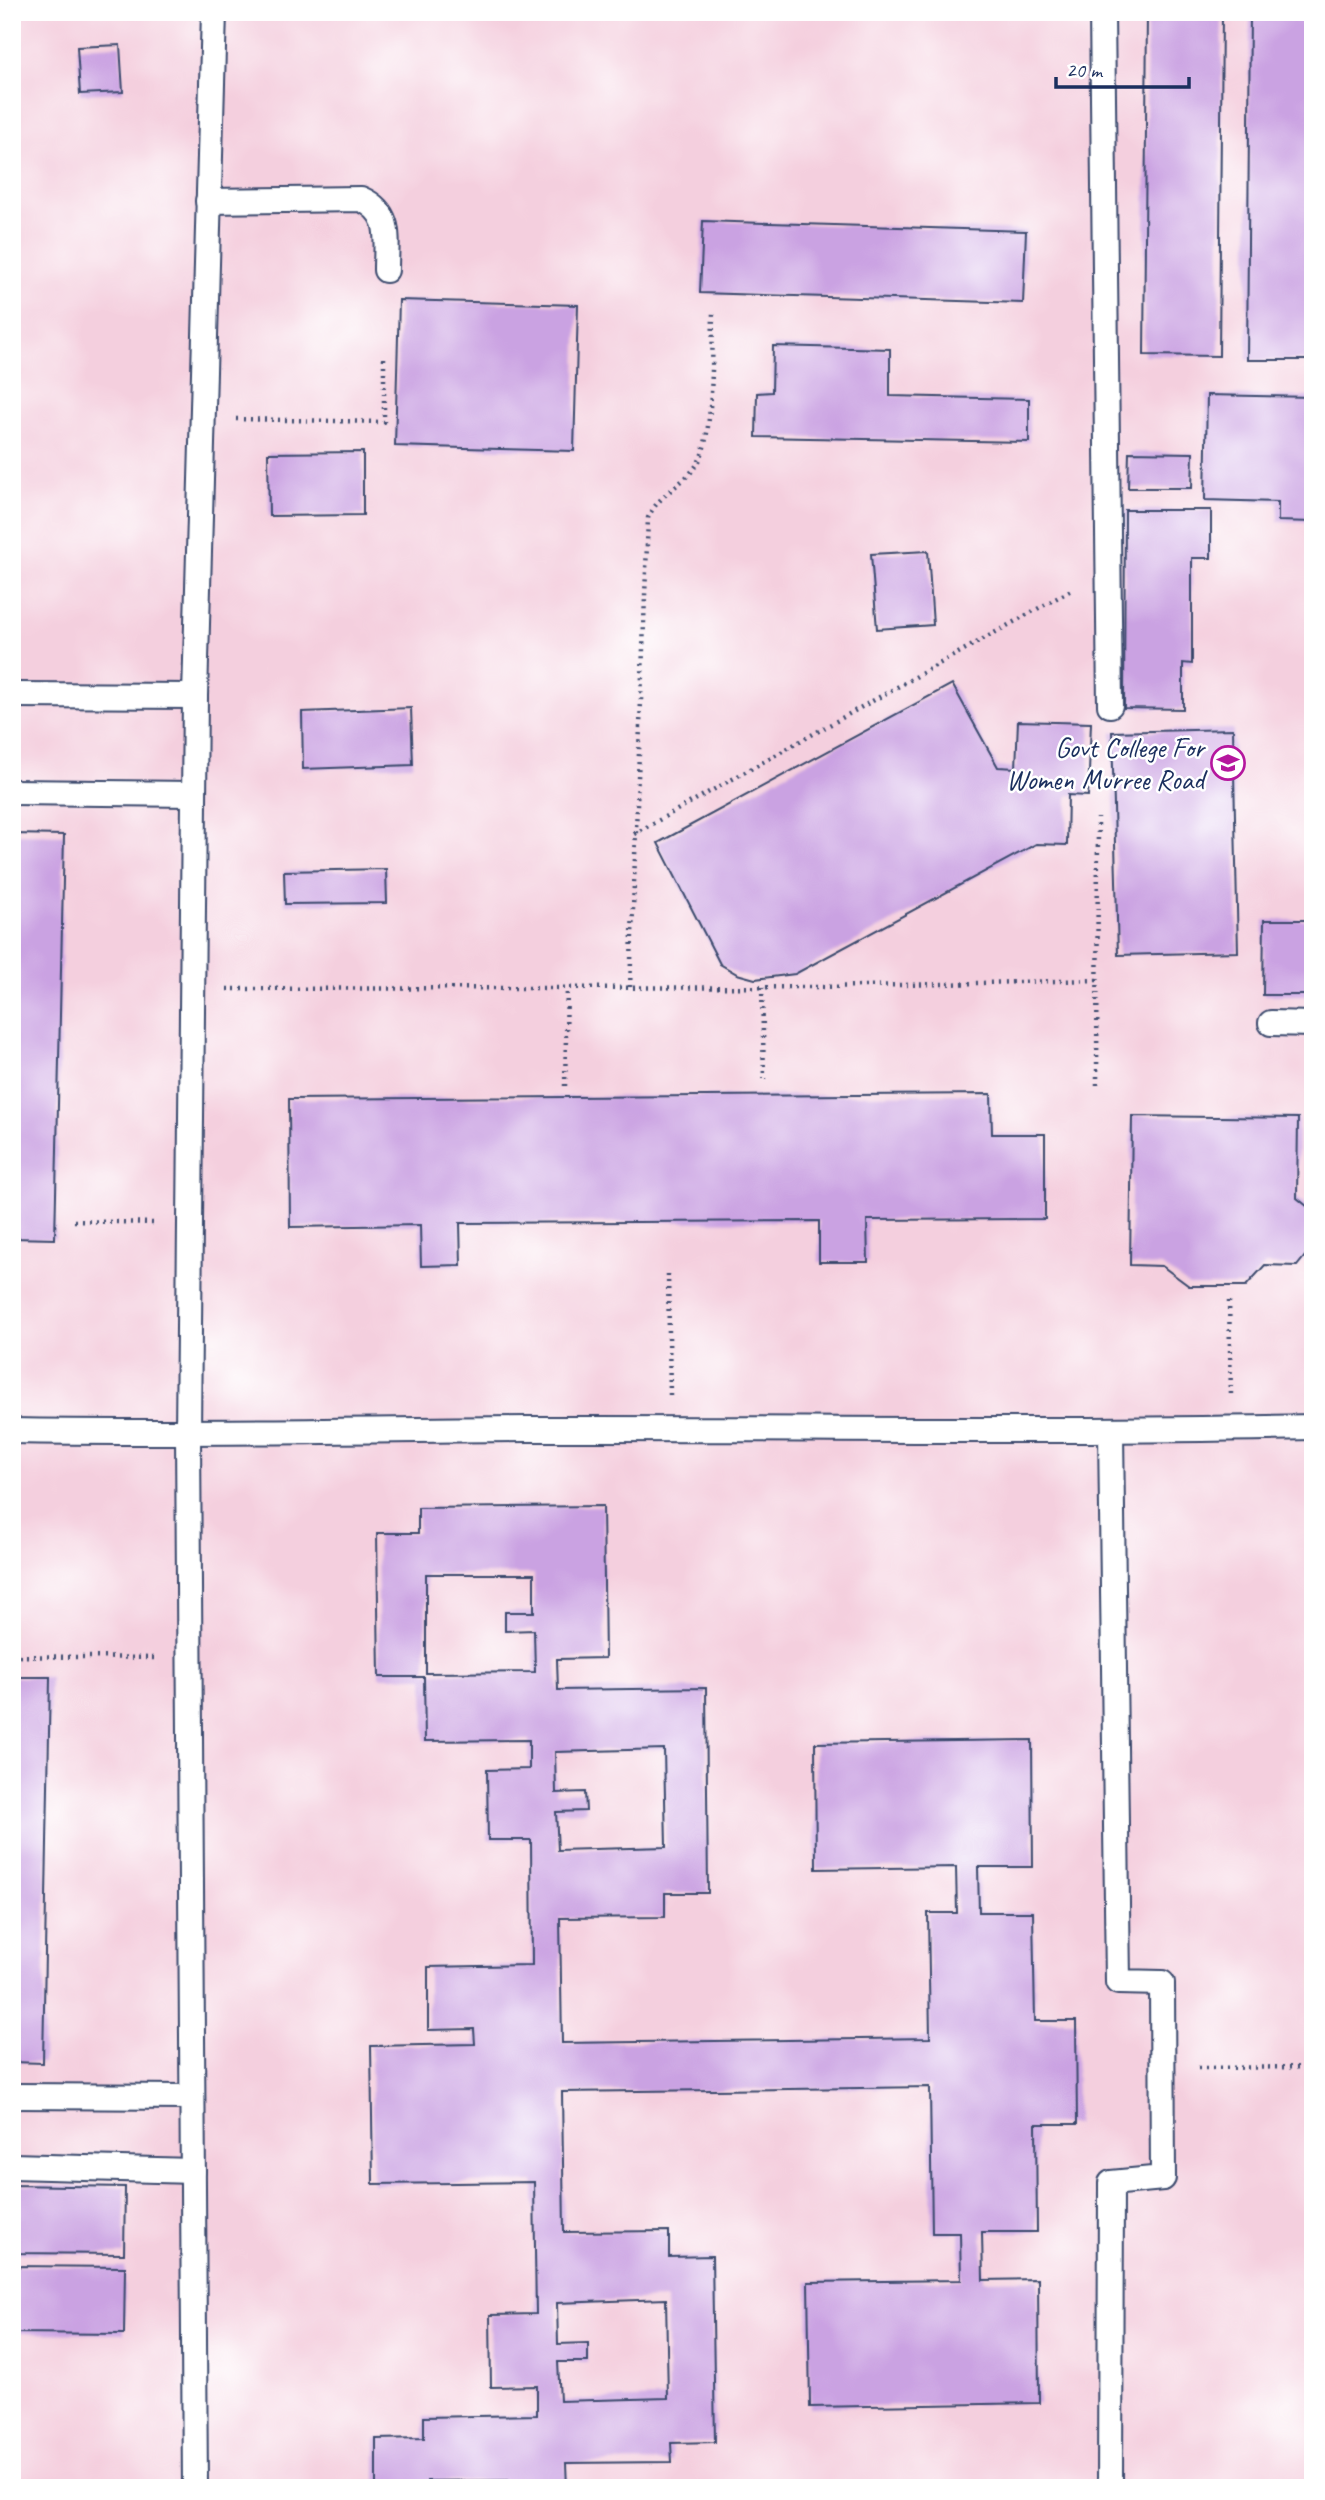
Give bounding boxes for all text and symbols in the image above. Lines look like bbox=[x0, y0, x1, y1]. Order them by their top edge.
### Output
scale bar bbox=[1056, 46, 1188, 90]
text: 20 m bbox=[1066, 57, 1104, 83]
place label: Govt College For Women Murree Road bbox=[1006, 730, 1208, 797]
school or university icon: Govt College For Women Murree Road bbox=[1209, 744, 1247, 782]

